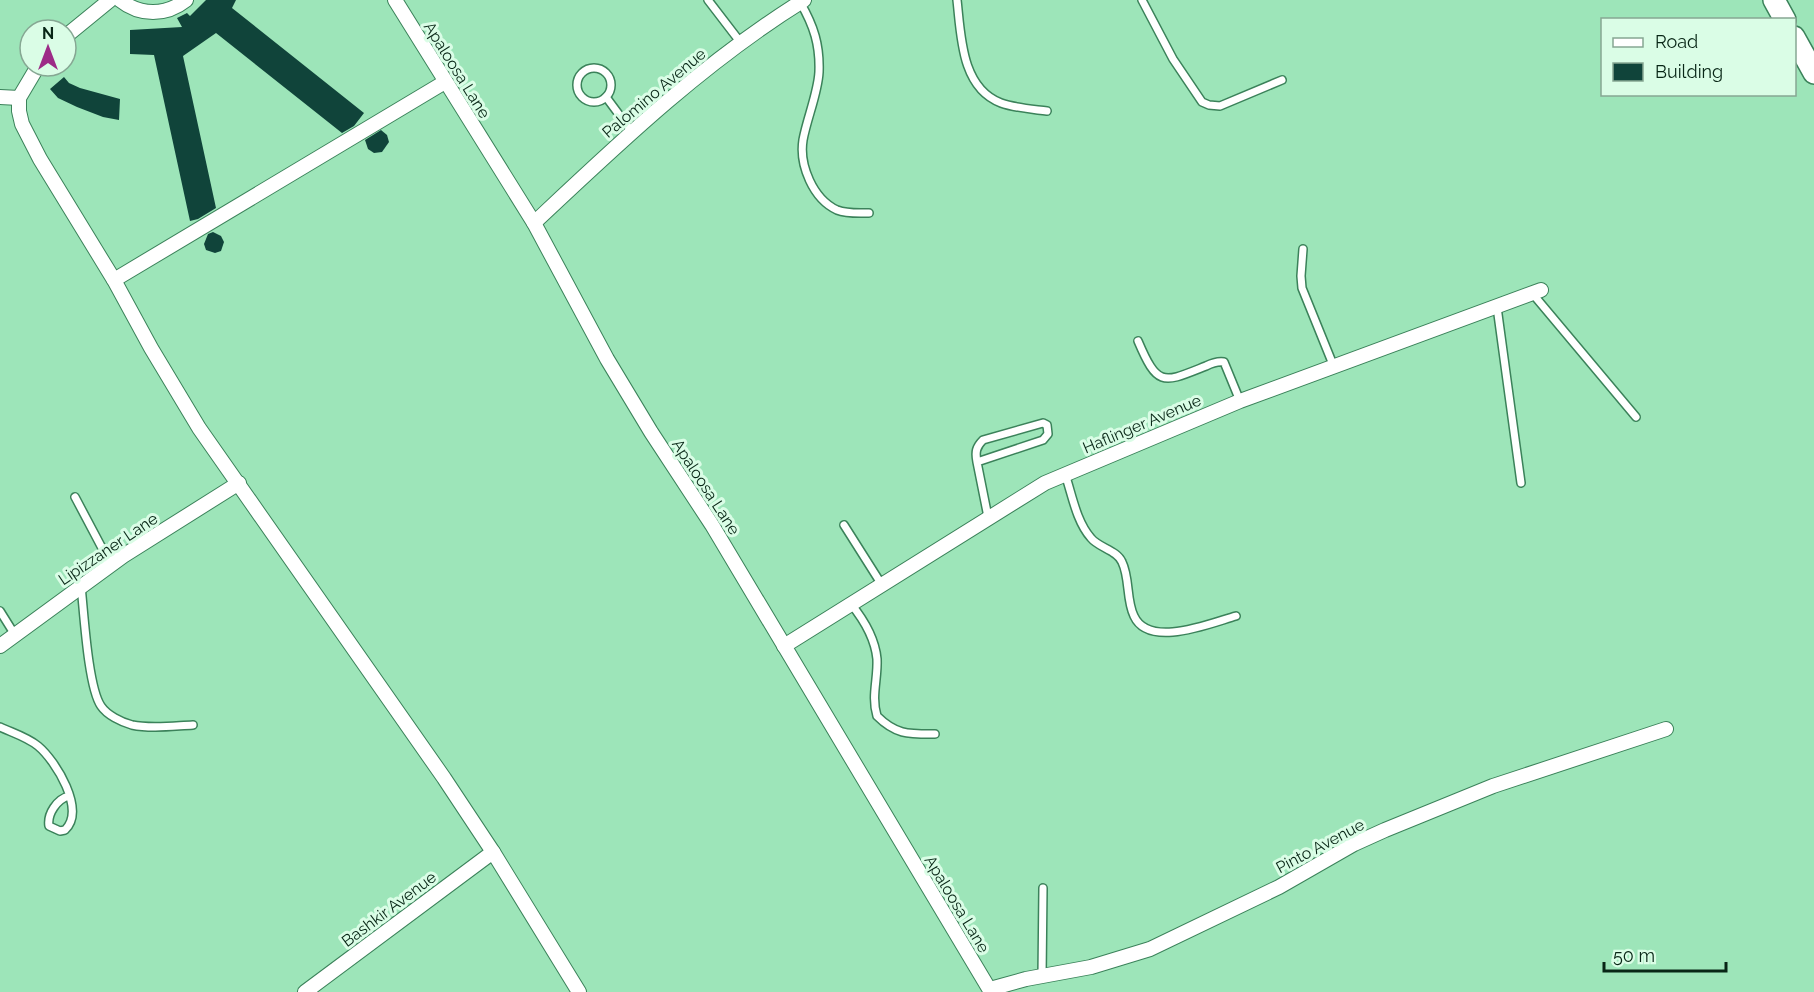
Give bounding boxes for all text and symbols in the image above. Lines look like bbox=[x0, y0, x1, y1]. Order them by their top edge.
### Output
north arrow bbox=[18, 18, 78, 78]
street label: Apaloosa Lane bbox=[420, 18, 494, 122]
legend bbox=[1601, 18, 1796, 96]
text: N bbox=[42, 24, 54, 43]
text: Road bbox=[1655, 31, 1698, 52]
street label: Palomino Avenue bbox=[598, 44, 710, 142]
text: Building bbox=[1655, 61, 1723, 82]
street label: Haflinger Avenue bbox=[1080, 390, 1204, 458]
street label: Apaloosa Lane bbox=[668, 436, 744, 538]
street label: Lipizzaner Lane bbox=[55, 509, 161, 589]
street label: Pinto Avenue bbox=[1273, 815, 1367, 877]
street label: Apaloosa Lane bbox=[921, 852, 993, 956]
street label: Bashkir Avenue bbox=[338, 867, 440, 951]
scale bar bbox=[1604, 935, 1726, 973]
text: 50 m bbox=[1613, 945, 1655, 966]

